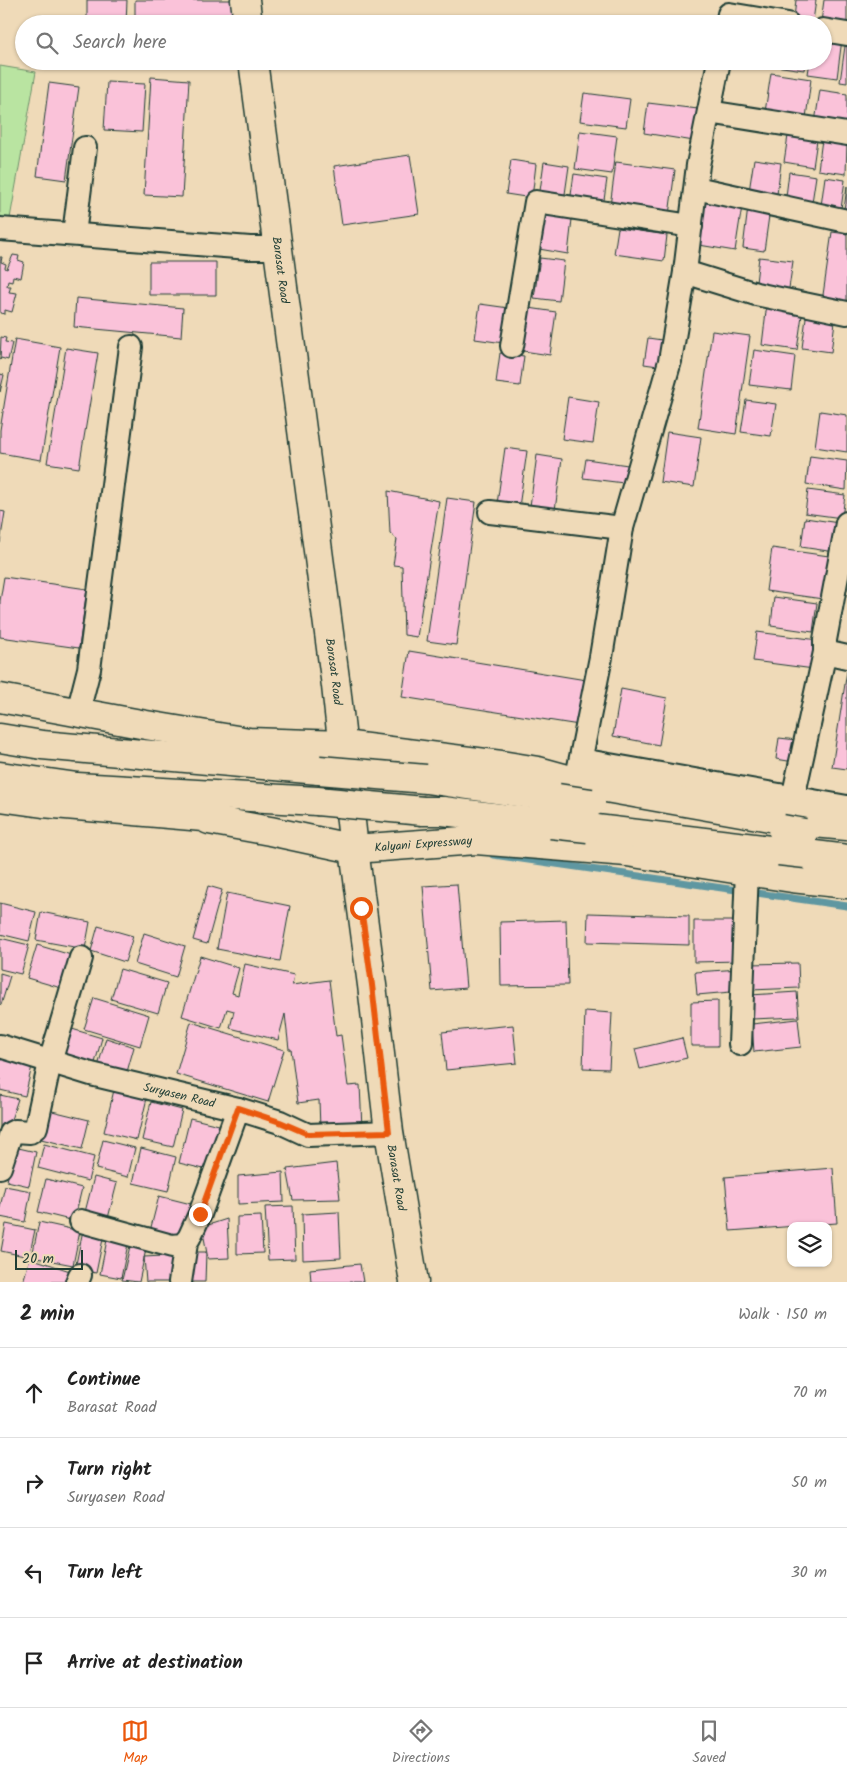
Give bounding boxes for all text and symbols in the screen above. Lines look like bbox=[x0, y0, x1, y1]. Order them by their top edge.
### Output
search box bbox=[15, 15, 832, 70]
text: Search here bbox=[73, 28, 167, 58]
icon: search bbox=[33, 29, 61, 57]
street label: Barasat Road bbox=[266, 236, 294, 306]
street label: Barasat Road bbox=[320, 637, 347, 707]
street label: Kalyani Expressway bbox=[374, 831, 473, 857]
route start bbox=[350, 897, 373, 920]
street label: Suryasen Road bbox=[141, 1078, 218, 1113]
street label: Barasat Road bbox=[381, 1143, 411, 1214]
route end bbox=[189, 1203, 212, 1226]
map controls bbox=[787, 1222, 832, 1267]
button: layers bbox=[787, 1222, 832, 1267]
scale bar bbox=[15, 1247, 82, 1270]
text: 20 m bbox=[22, 1248, 54, 1270]
text: 2 min bbox=[20, 1298, 75, 1331]
text: Walk · 150 m bbox=[738, 1302, 827, 1327]
text: Continue bbox=[67, 1365, 140, 1395]
icon: ahead bbox=[20, 1379, 48, 1407]
text: 70 m bbox=[792, 1380, 827, 1405]
text: Barasat Road bbox=[67, 1395, 157, 1420]
text: Turn right bbox=[67, 1455, 152, 1485]
icon: right bbox=[20, 1469, 48, 1497]
text: 50 m bbox=[791, 1470, 827, 1495]
text: Suryasen Road bbox=[67, 1485, 165, 1510]
text: Turn left bbox=[67, 1558, 142, 1588]
icon: left bbox=[20, 1559, 48, 1587]
text: 30 m bbox=[791, 1560, 827, 1585]
text: Arrive at destination bbox=[67, 1648, 243, 1678]
icon: arrive bbox=[20, 1649, 48, 1677]
tab: Map bbox=[121, 1717, 149, 1769]
tab: Directions bbox=[392, 1717, 450, 1769]
tab: Saved bbox=[692, 1717, 726, 1769]

